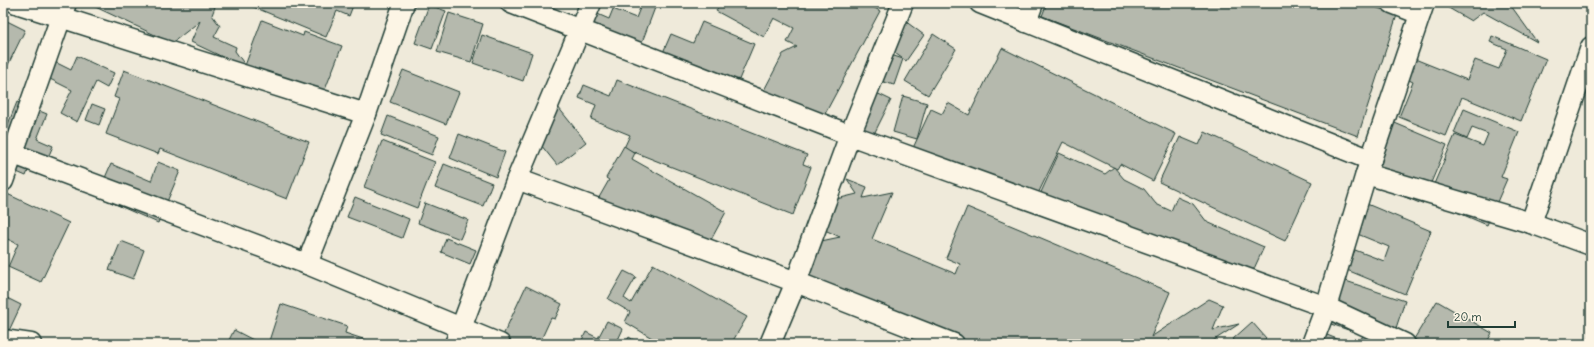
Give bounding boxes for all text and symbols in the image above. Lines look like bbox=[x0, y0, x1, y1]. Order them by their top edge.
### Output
scale bar bbox=[1448, 303, 1515, 329]
text: 20 m bbox=[1454, 309, 1482, 324]

